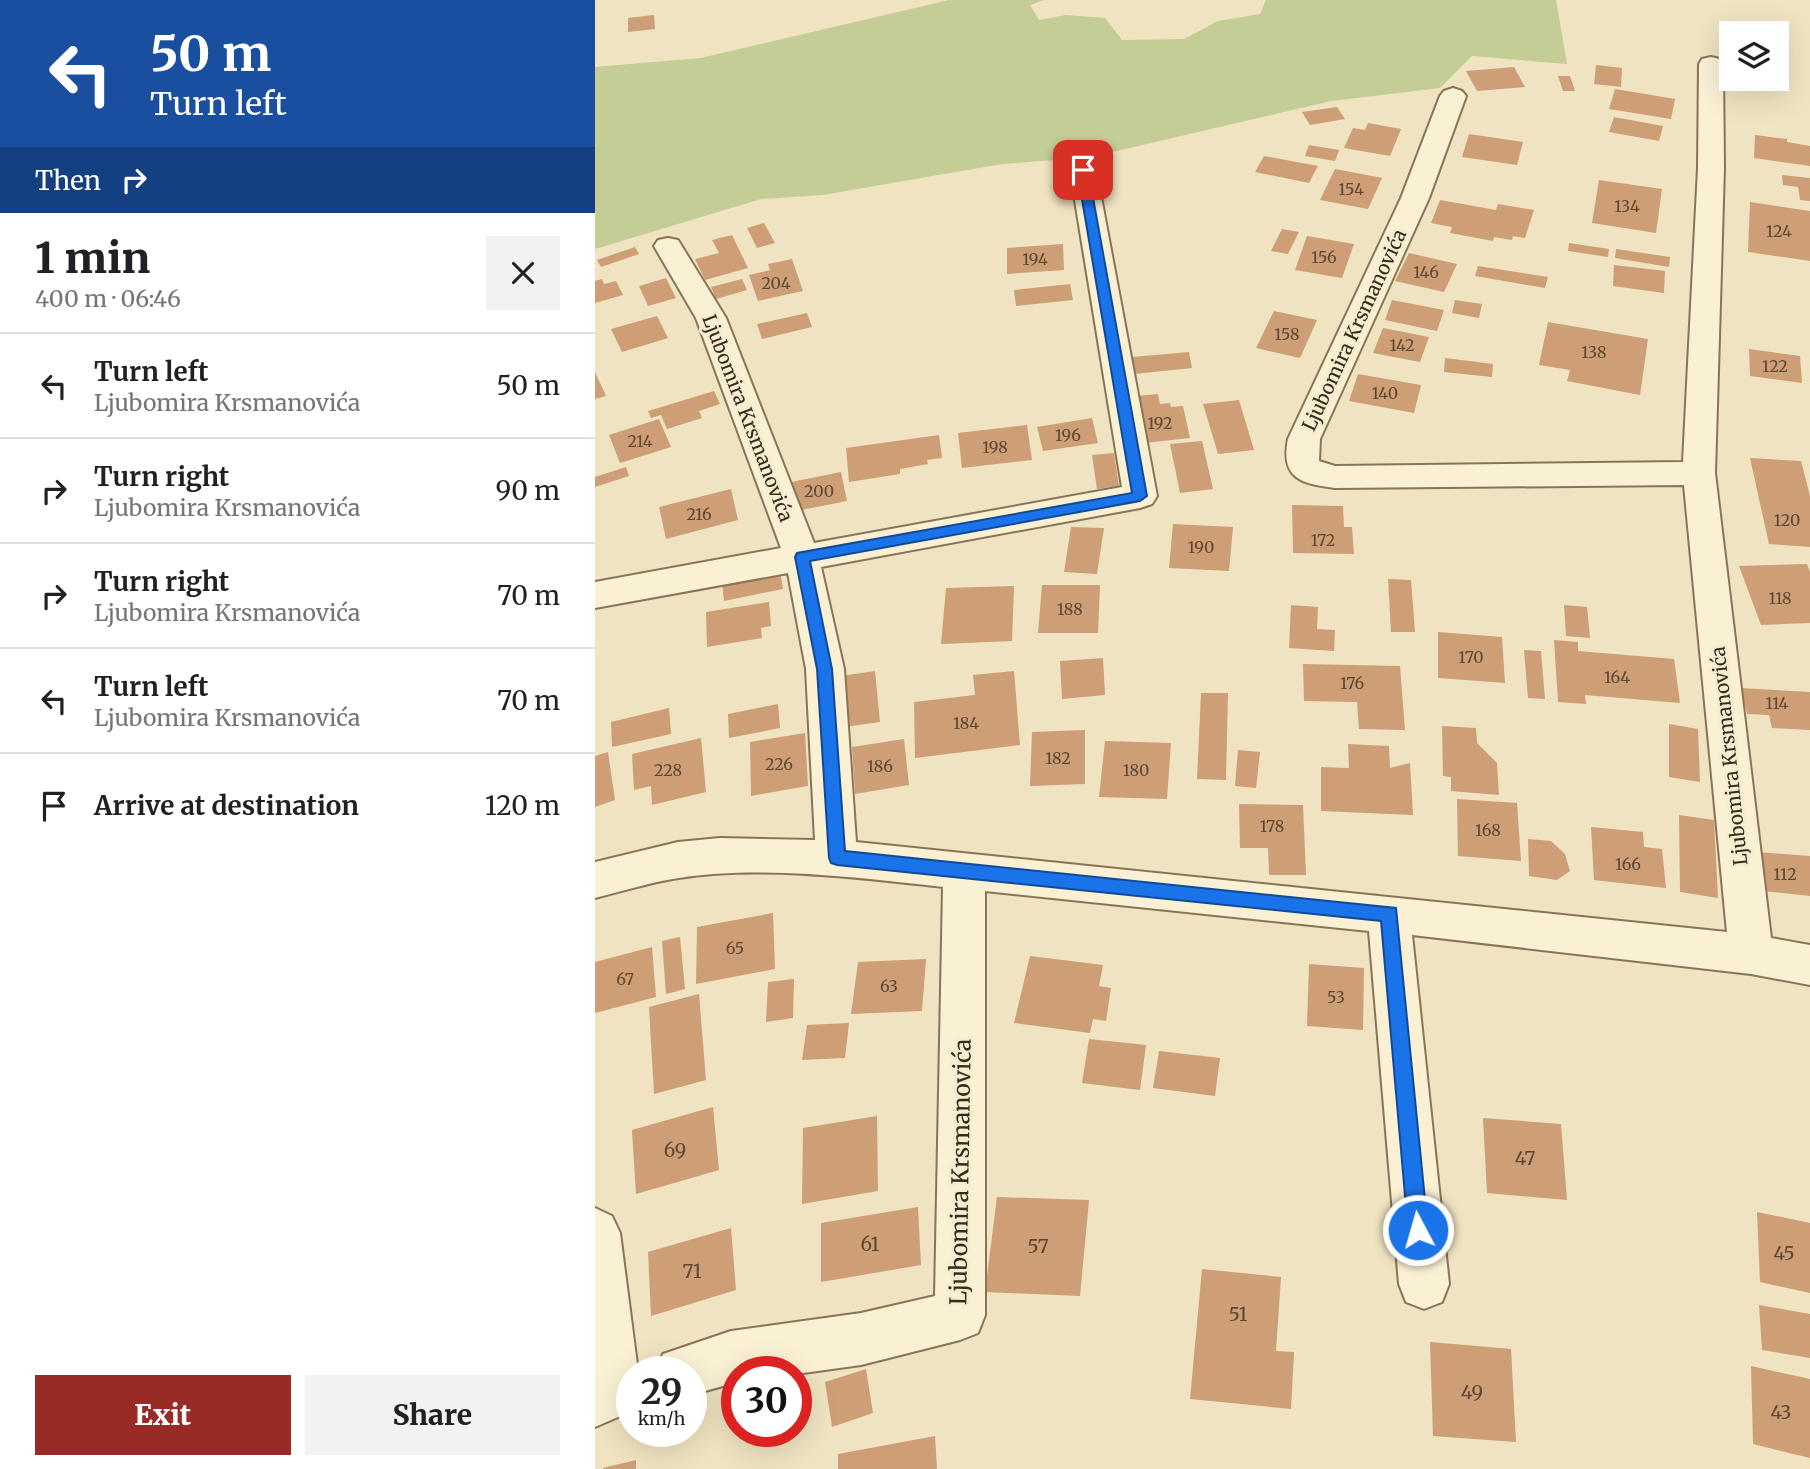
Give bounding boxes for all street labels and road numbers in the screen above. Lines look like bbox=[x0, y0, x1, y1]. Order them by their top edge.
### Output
street label: Ljubomira Krsmanovića bbox=[1297, 225, 1411, 435]
street label: Ljubomira Krsmanovića bbox=[697, 311, 799, 525]
street label: Ljubomira Krsmanovića bbox=[1706, 645, 1752, 867]
street label: Ljubomira Krsmanovića bbox=[943, 1039, 977, 1305]

